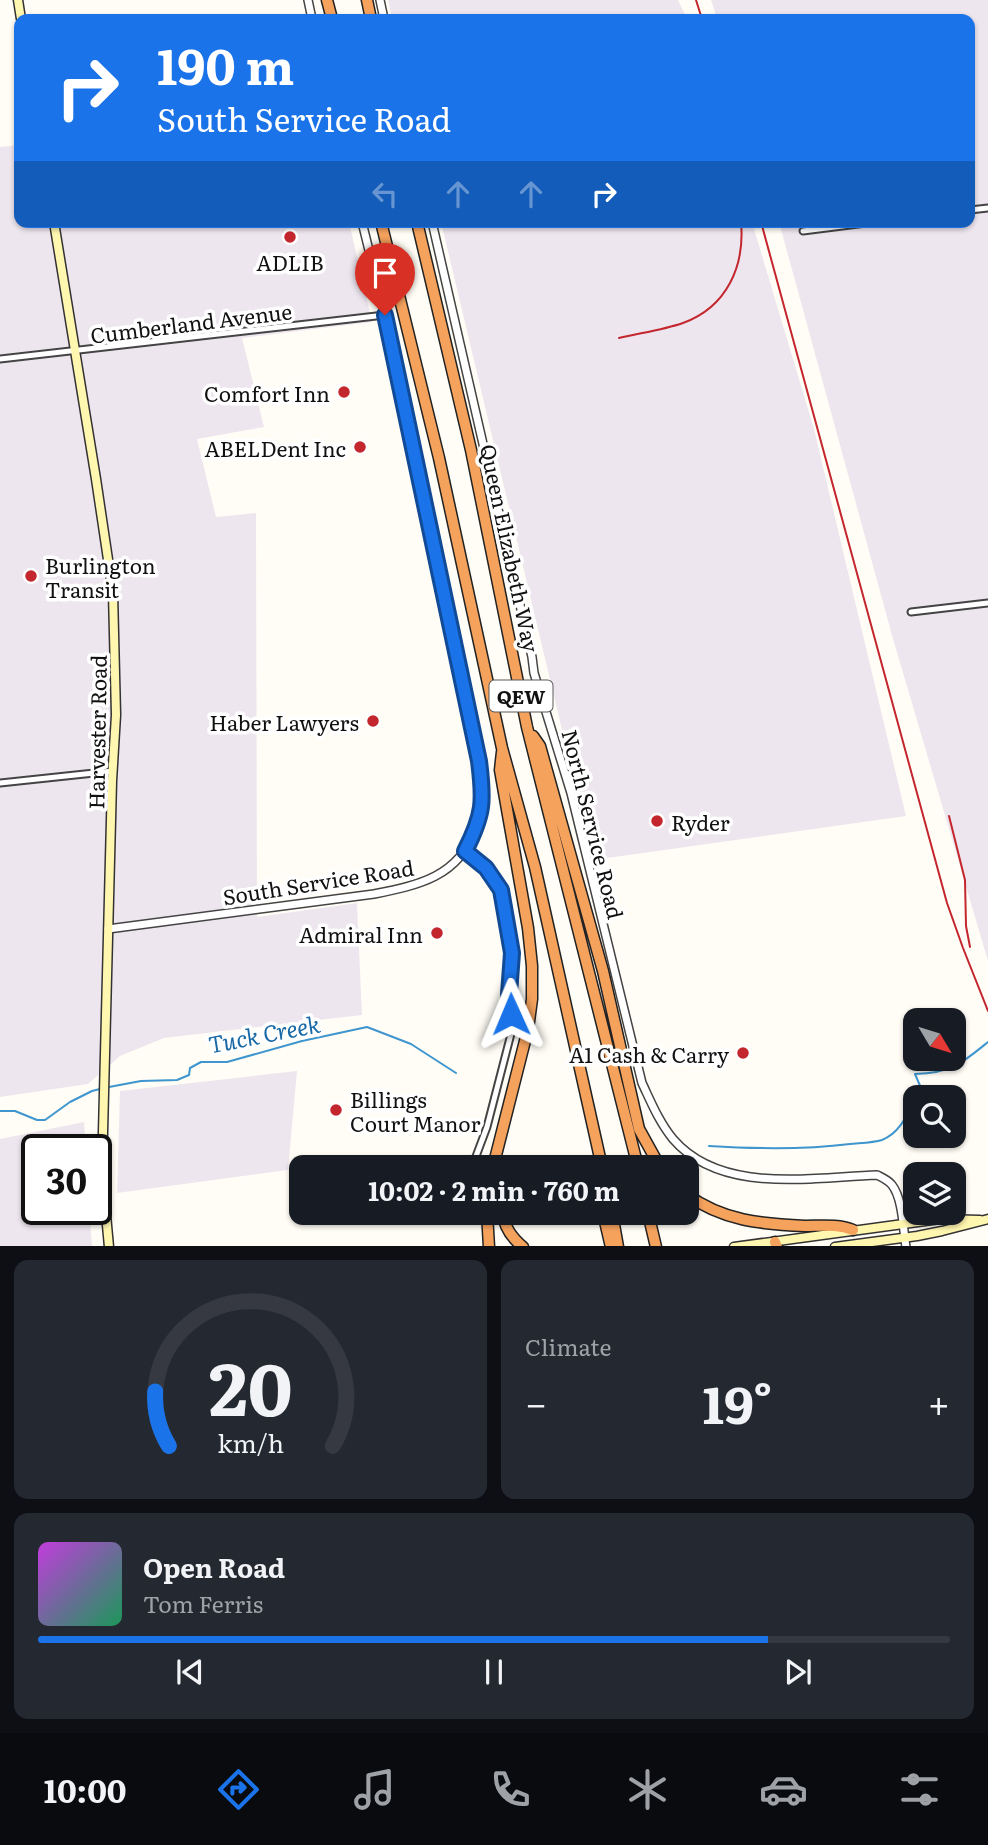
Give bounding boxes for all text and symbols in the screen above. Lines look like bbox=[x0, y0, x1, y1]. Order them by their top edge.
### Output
text: 190 m bbox=[157, 27, 294, 100]
icon: right bbox=[42, 42, 133, 133]
text: South Service Road bbox=[157, 94, 451, 142]
icon: left bbox=[366, 175, 404, 213]
icon: ahead bbox=[439, 175, 477, 213]
icon: ahead bbox=[512, 175, 550, 213]
icon: right bbox=[585, 175, 623, 213]
marker: ADLIB bbox=[282, 229, 298, 245]
pin bbox=[355, 243, 415, 315]
place label: ADLIB bbox=[256, 246, 324, 277]
icon: arrive bbox=[366, 254, 404, 292]
street label: Cumberland Avenue bbox=[88, 294, 294, 350]
place label: Comfort Inn bbox=[204, 377, 330, 408]
marker: Comfort Inn bbox=[336, 384, 352, 400]
place label: ABELDent Inc bbox=[204, 432, 346, 463]
marker: ABELDent Inc bbox=[352, 439, 368, 455]
street label: Queen Elizabeth Way bbox=[474, 441, 548, 656]
place label: Burlington Transit bbox=[45, 549, 156, 604]
marker: Burlington Transit bbox=[23, 568, 39, 584]
street label: Harvester Road bbox=[79, 654, 113, 810]
road number: QEW bbox=[490, 680, 552, 712]
place label: Haber Lawyers bbox=[209, 706, 359, 737]
marker: Haber Lawyers bbox=[365, 713, 381, 729]
street label: North Service Road bbox=[555, 726, 633, 922]
place label: Ryder bbox=[671, 806, 730, 837]
marker: Ryder bbox=[649, 813, 665, 829]
street label: South Service Road bbox=[220, 851, 416, 911]
place label: Admiral Inn bbox=[299, 918, 423, 949]
marker: Admiral Inn bbox=[429, 925, 445, 941]
position arrow bbox=[474, 977, 548, 1051]
water label: Tuck Creek bbox=[205, 1005, 323, 1060]
north arrow bbox=[903, 1008, 966, 1071]
map controls bbox=[903, 1008, 966, 1225]
place label: A1 Cash & Carry bbox=[569, 1038, 730, 1069]
marker: A1 Cash & Carry bbox=[735, 1045, 751, 1061]
place label: Billings Court Manor bbox=[350, 1083, 480, 1138]
button: search bbox=[903, 1085, 966, 1148]
marker: Billings Court Manor bbox=[328, 1102, 344, 1118]
speed limit sign: 30 bbox=[21, 1134, 112, 1225]
button: layers bbox=[903, 1162, 966, 1225]
text: 10:02 · 2 min · 760 m bbox=[368, 1170, 620, 1209]
text: Climate bbox=[525, 1329, 611, 1363]
text: 20 bbox=[209, 1330, 292, 1438]
text: 19° bbox=[703, 1363, 772, 1440]
text: − bbox=[525, 1373, 547, 1430]
text: + bbox=[928, 1373, 950, 1430]
text: km/h bbox=[217, 1423, 284, 1460]
text: Open Road bbox=[143, 1547, 285, 1586]
text: Tom Ferris bbox=[143, 1586, 263, 1620]
icon: previous bbox=[171, 1653, 209, 1691]
icon: pause bbox=[475, 1653, 513, 1691]
icon: next bbox=[779, 1653, 817, 1691]
text: 10:00 bbox=[44, 1765, 127, 1813]
icon: directions bbox=[214, 1765, 263, 1814]
icon: music bbox=[350, 1765, 399, 1814]
icon: phone bbox=[486, 1765, 535, 1814]
icon: climate bbox=[623, 1765, 672, 1814]
icon: car bbox=[759, 1765, 808, 1814]
icon: filters bbox=[895, 1765, 944, 1814]

